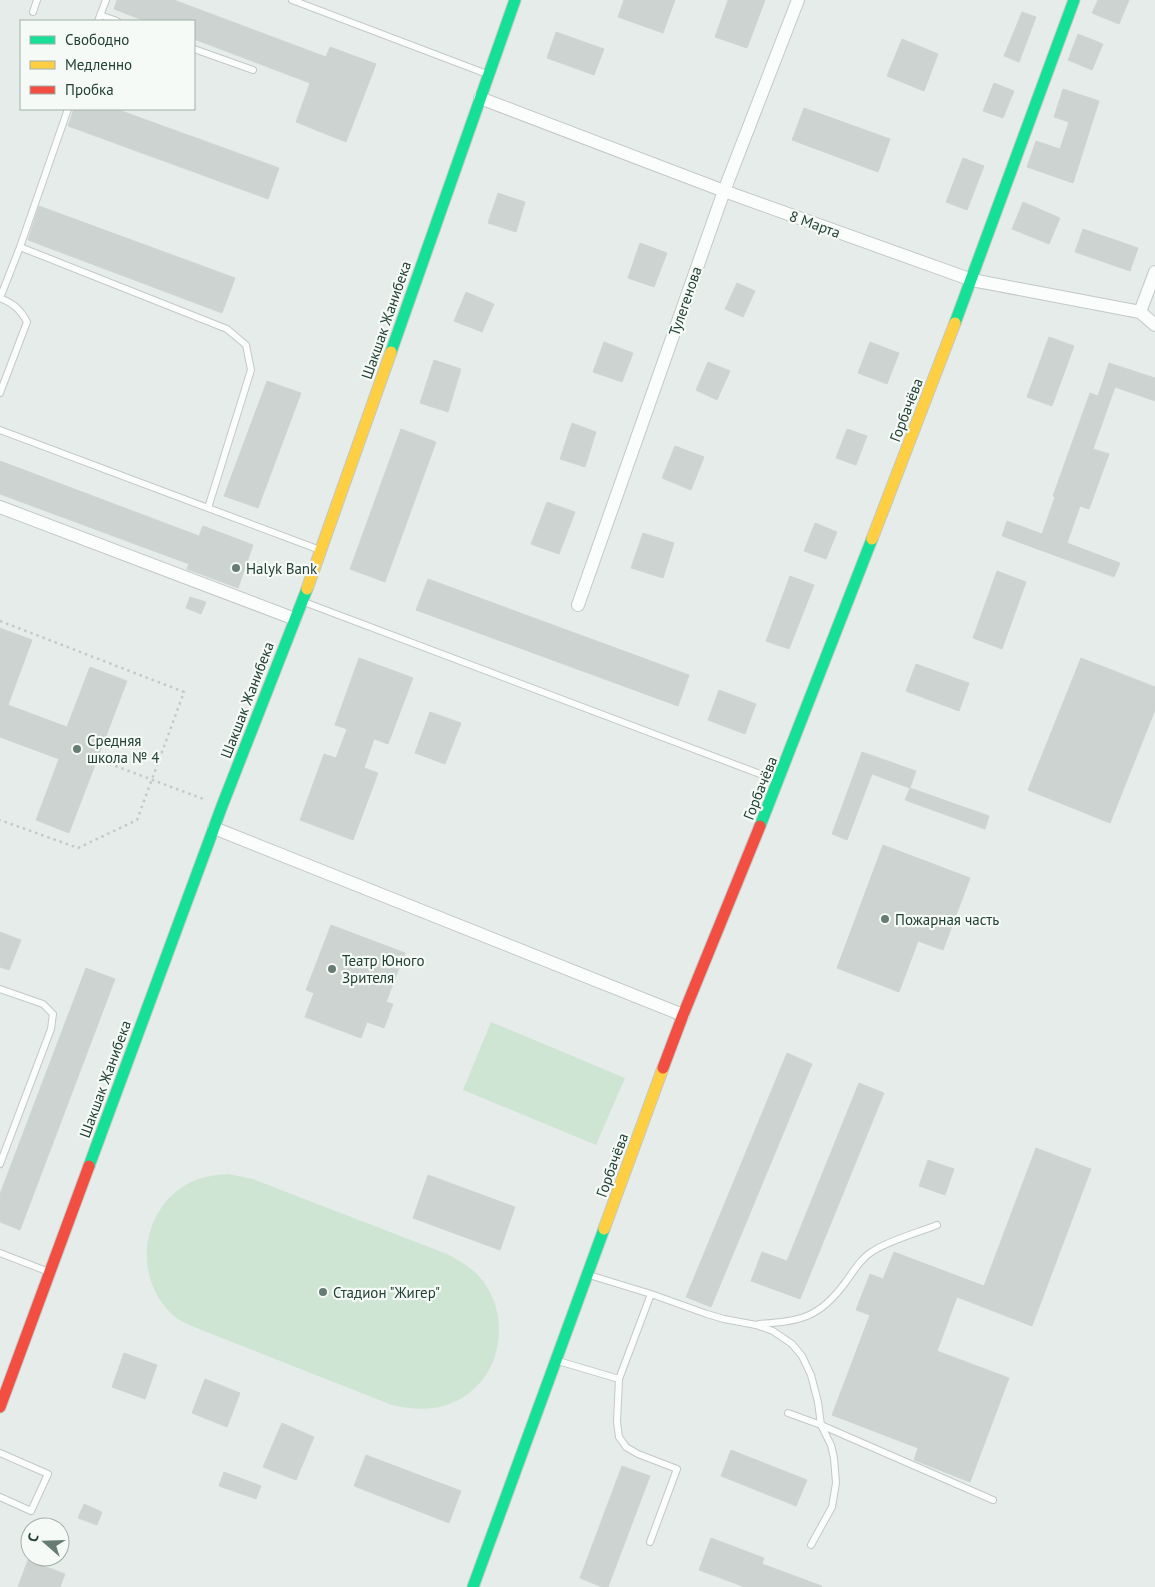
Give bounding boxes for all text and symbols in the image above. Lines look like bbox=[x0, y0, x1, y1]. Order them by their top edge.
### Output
legend bbox=[20, 20, 195, 110]
text: Свободно bbox=[65, 30, 129, 49]
text: Медленно bbox=[65, 55, 132, 74]
text: Пробка bbox=[65, 80, 114, 99]
street label: 8 Марта bbox=[787, 206, 843, 242]
street label: Шакшак Жанибека bbox=[357, 259, 415, 381]
street label: Тулегенова bbox=[664, 264, 706, 338]
street label: Горбачёва bbox=[885, 376, 927, 444]
place label: Halyk Bank bbox=[246, 559, 318, 578]
marker: Halyk Bank bbox=[230, 562, 242, 574]
street label: Шакшак Жанибека bbox=[216, 639, 278, 761]
place label: Средняя школа № 4 bbox=[87, 731, 160, 767]
marker: Средняя школа № 4 bbox=[71, 743, 83, 755]
street label: Горбачёва bbox=[739, 754, 781, 822]
place label: Пожарная часть bbox=[895, 910, 999, 929]
marker: Пожарная часть bbox=[879, 913, 891, 925]
place label: Театр Юного Зрителя bbox=[342, 951, 424, 987]
marker: Театр Юного Зрителя bbox=[326, 963, 338, 975]
street label: Шакшак Жанибека bbox=[75, 1018, 135, 1140]
street label: Горбачёва bbox=[592, 1130, 632, 1200]
place label: Стадион "Жигер" bbox=[333, 1283, 440, 1302]
marker: Стадион "Жигер" bbox=[317, 1286, 329, 1298]
north arrow bbox=[20, 1517, 70, 1567]
text: С bbox=[23, 1531, 43, 1544]

